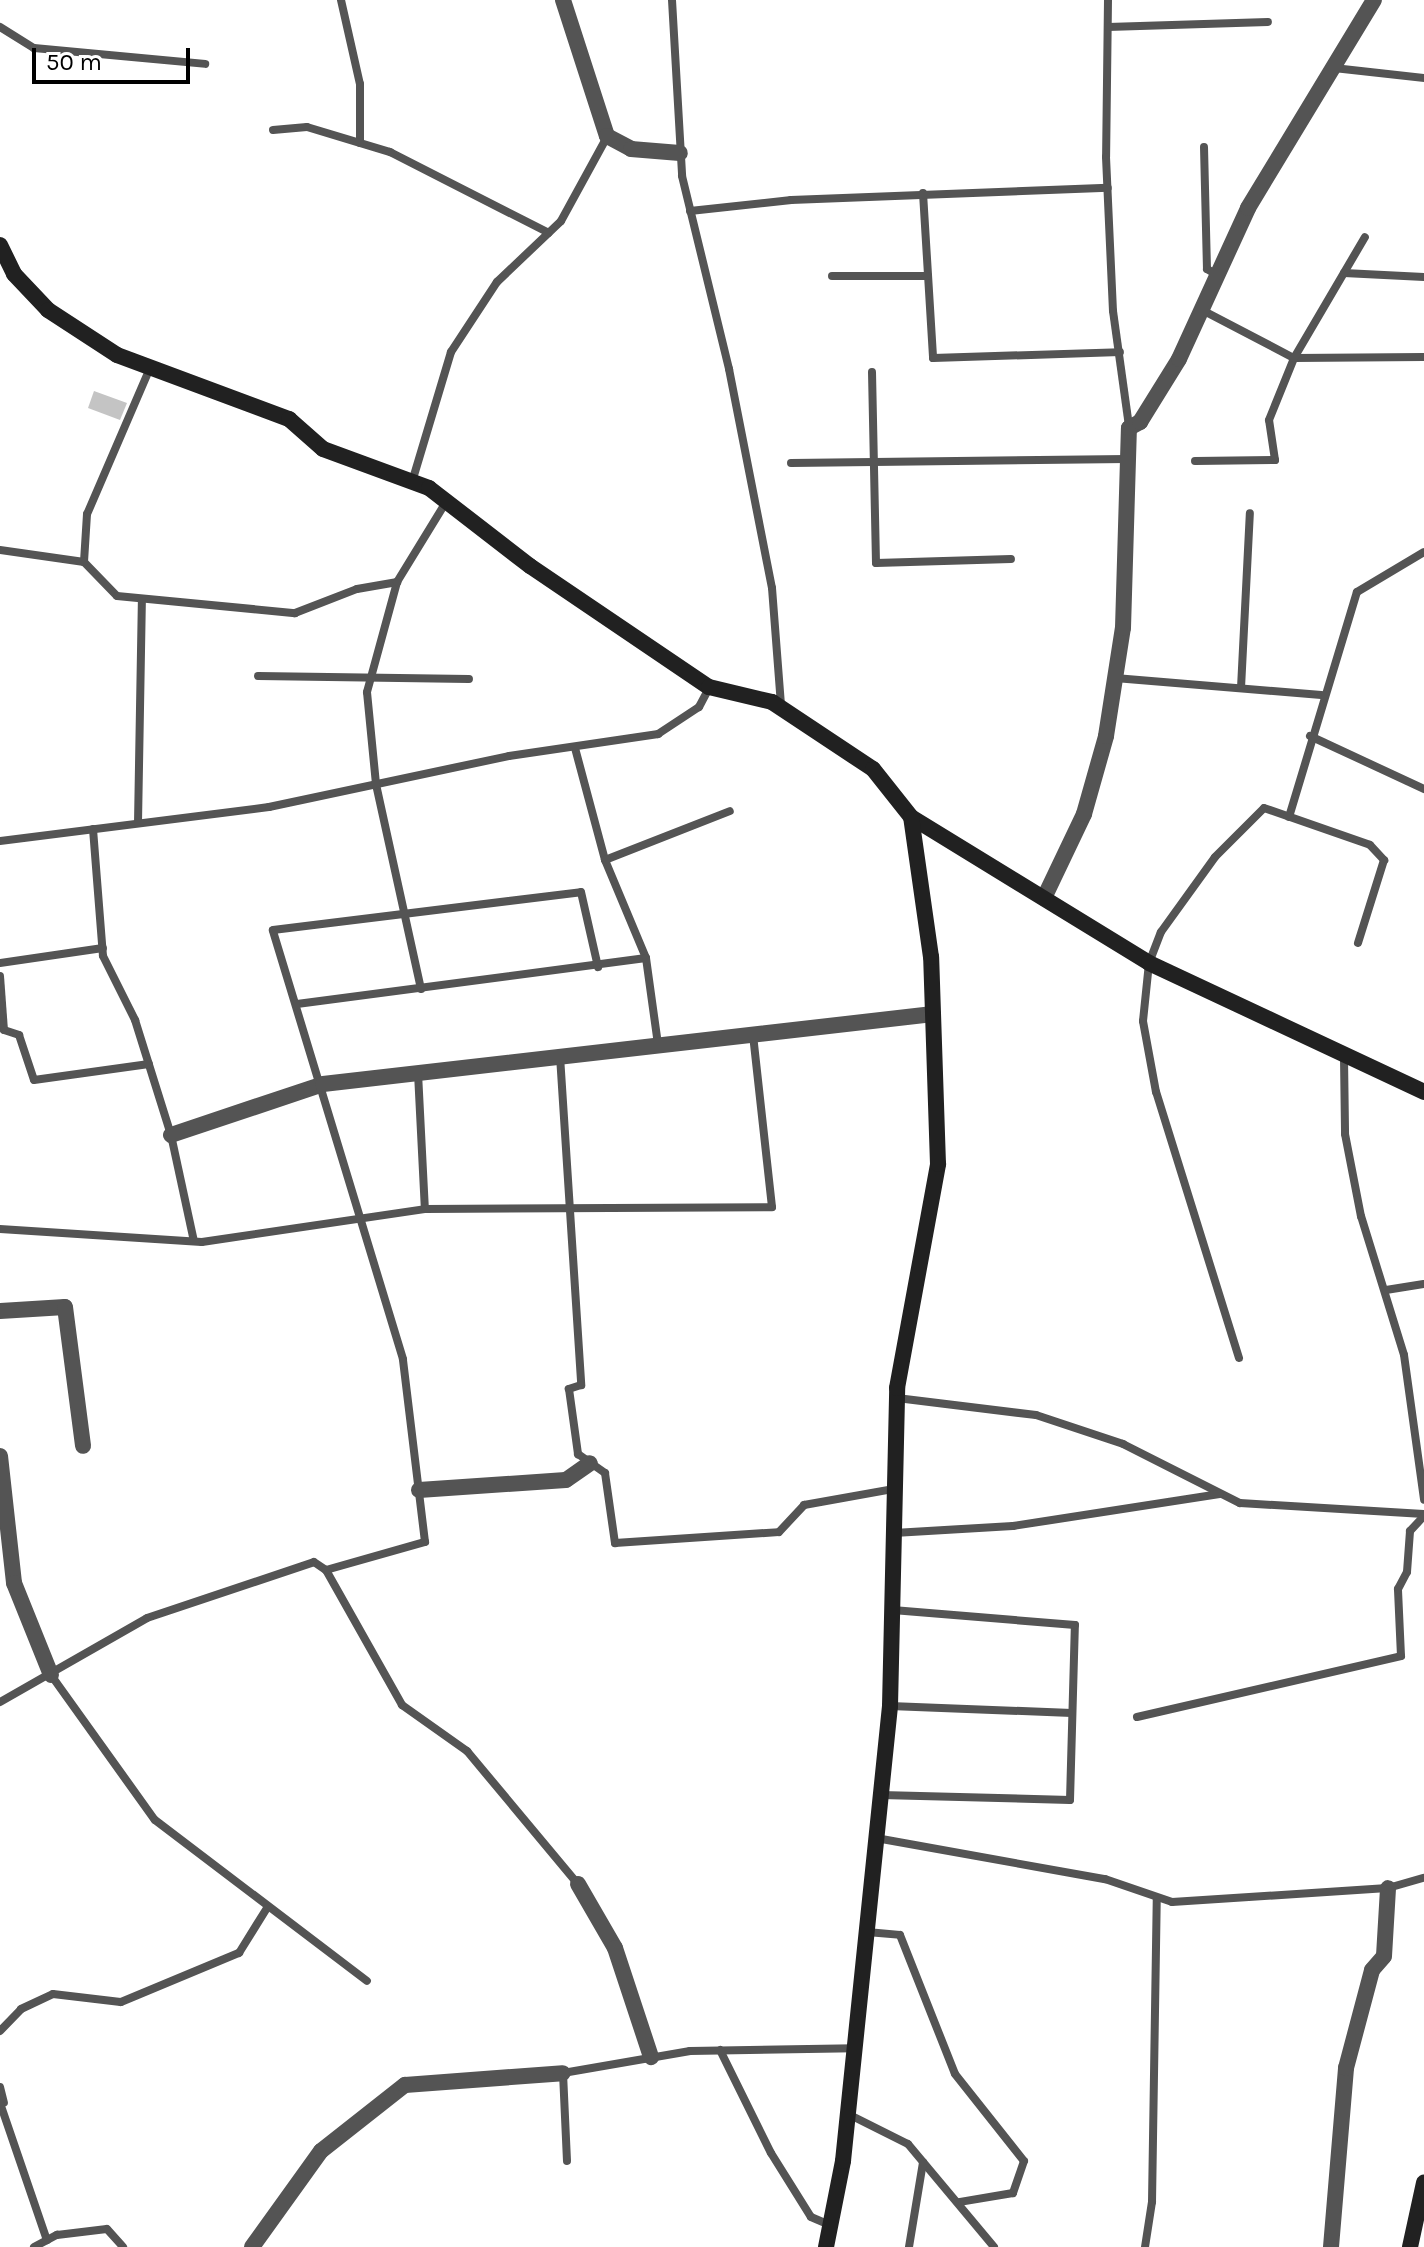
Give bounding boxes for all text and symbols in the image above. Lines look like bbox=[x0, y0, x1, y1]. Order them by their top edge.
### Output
scale bar bbox=[36, 32, 194, 82]
text: 50 m bbox=[46, 48, 102, 76]

